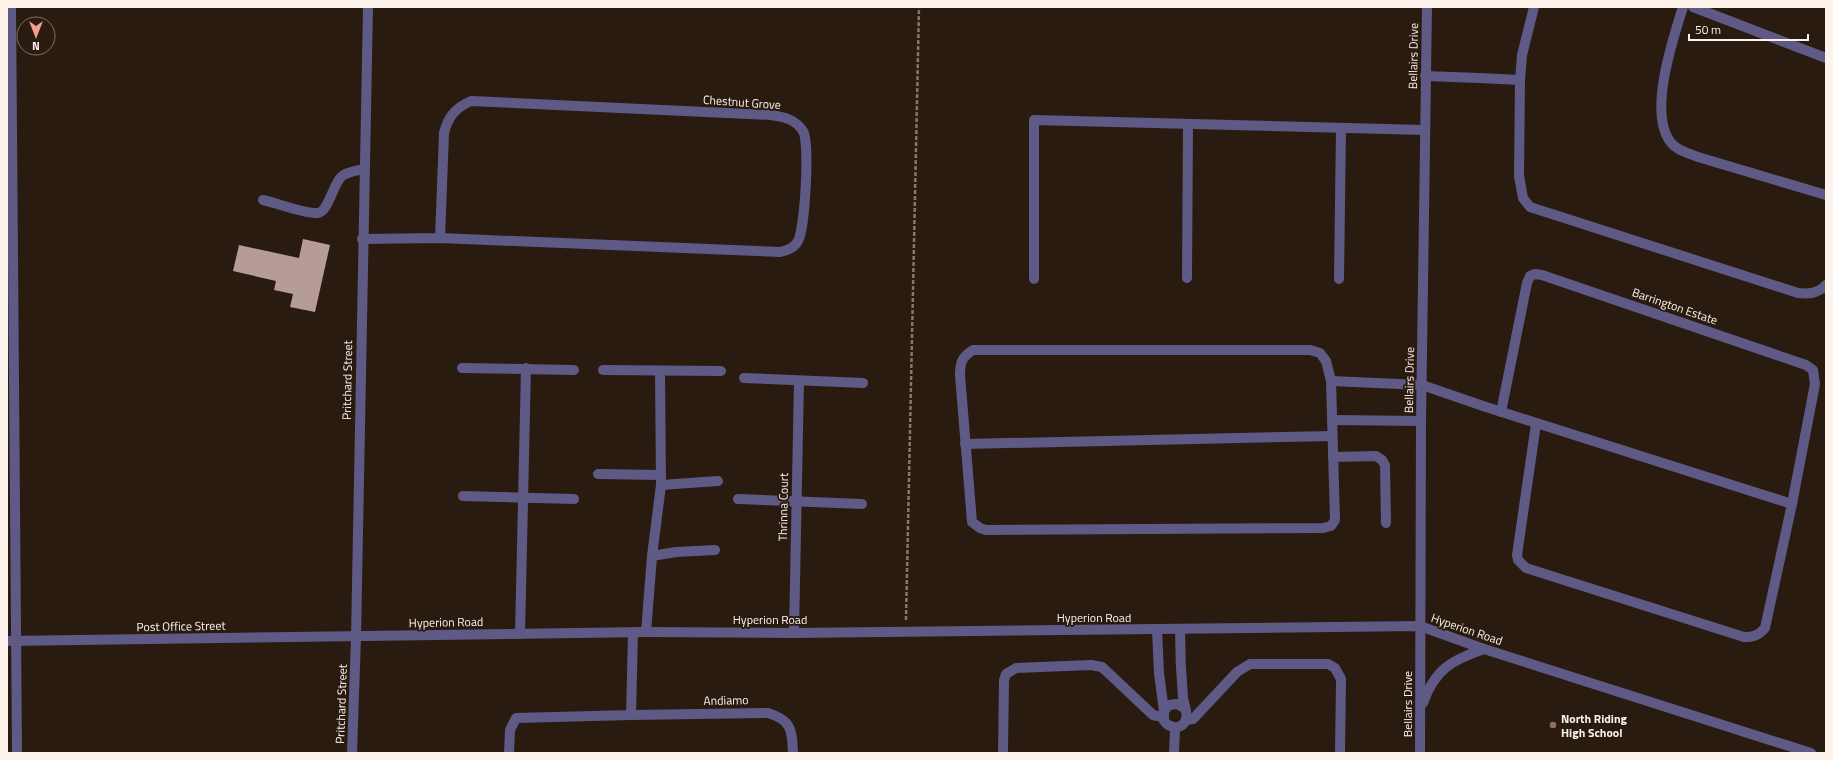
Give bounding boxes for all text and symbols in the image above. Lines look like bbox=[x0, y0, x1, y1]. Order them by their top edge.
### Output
north arrow bbox=[16, 16, 56, 56]
scale bar bbox=[1689, 16, 1808, 42]
text: 50 m bbox=[1695, 20, 1721, 39]
street label: Bellairs Drive bbox=[1403, 23, 1423, 89]
text: N bbox=[32, 38, 40, 54]
street label: Chestnut Grove bbox=[702, 90, 782, 114]
street label: Barrington Estate bbox=[1630, 282, 1720, 330]
street label: Pritchard Street bbox=[337, 339, 357, 420]
street label: Bellairs Drive bbox=[1399, 347, 1419, 413]
street label: Thrinna Court bbox=[773, 472, 793, 541]
street label: Hyperion Road bbox=[1057, 608, 1131, 627]
street label: Hyperion Road bbox=[1429, 608, 1505, 650]
street label: Hyperion Road bbox=[733, 610, 807, 629]
street label: Hyperion Road bbox=[409, 612, 483, 632]
street label: Post Office Street bbox=[136, 616, 227, 636]
street label: Pritchard Street bbox=[330, 663, 352, 744]
street label: Bellairs Drive bbox=[1398, 671, 1417, 737]
street label: Andiamo bbox=[703, 690, 749, 710]
place label: North Riding High School bbox=[1561, 709, 1628, 742]
marker: North Riding High School bbox=[1548, 720, 1558, 730]

